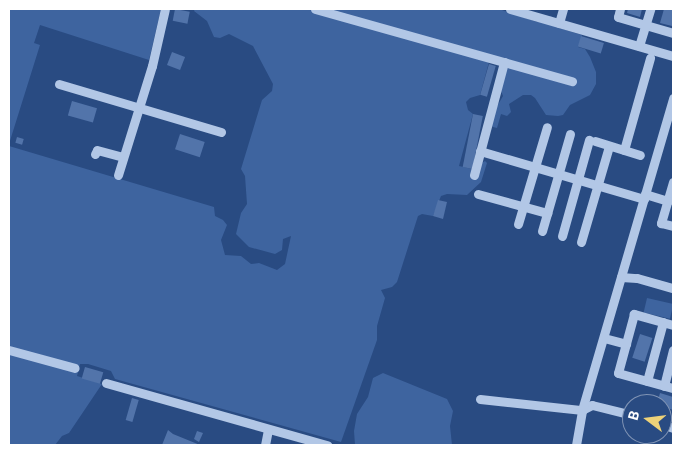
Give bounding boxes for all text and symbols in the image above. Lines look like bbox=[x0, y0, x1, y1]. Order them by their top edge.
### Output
north arrow bbox=[622, 394, 672, 444]
text: B bbox=[625, 409, 642, 422]

